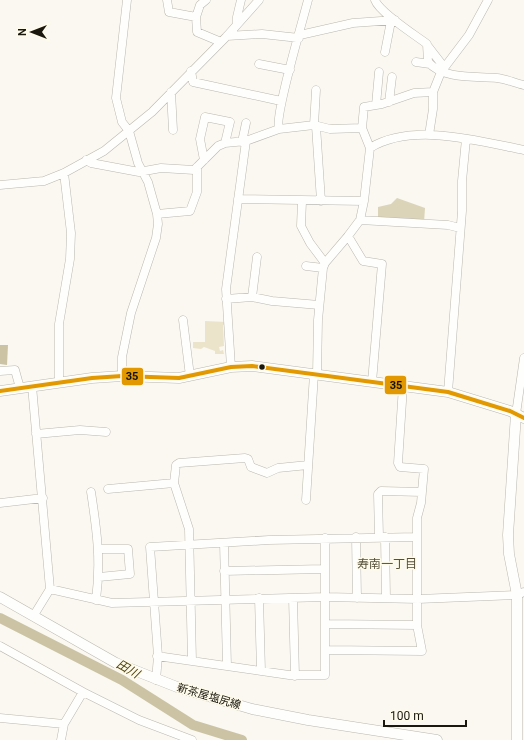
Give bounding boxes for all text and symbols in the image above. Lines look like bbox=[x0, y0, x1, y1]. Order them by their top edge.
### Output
north arrow bbox=[12, 12, 52, 52]
text: N bbox=[16, 28, 29, 36]
unlabelled marker bbox=[257, 362, 267, 372]
line badge: 35 bbox=[121, 367, 144, 386]
text: 35 bbox=[126, 370, 138, 383]
line badge: 35 bbox=[384, 375, 407, 395]
text: 35 bbox=[390, 379, 402, 392]
district label: 寿南一丁目 bbox=[357, 557, 417, 571]
water label: 田川 bbox=[114, 657, 144, 682]
street label: 新茶屋塩尻線 bbox=[175, 681, 242, 712]
scale bar bbox=[384, 702, 466, 728]
text: 100 m bbox=[390, 709, 424, 723]

